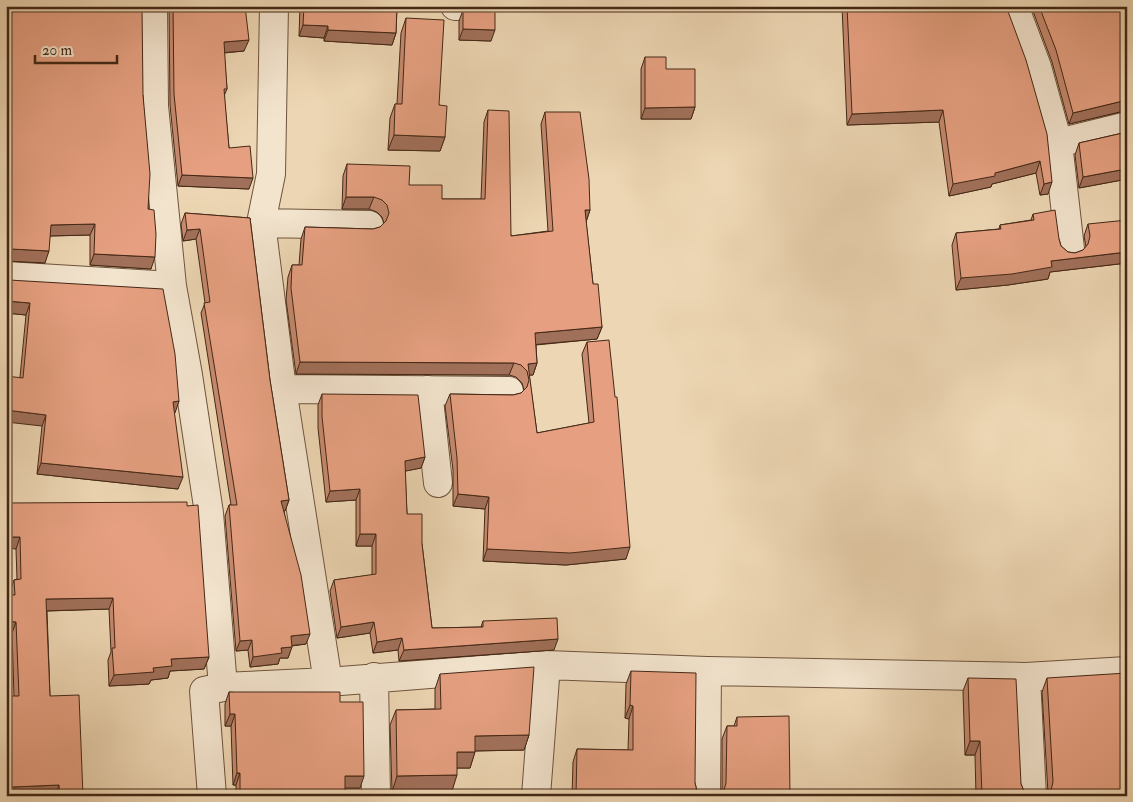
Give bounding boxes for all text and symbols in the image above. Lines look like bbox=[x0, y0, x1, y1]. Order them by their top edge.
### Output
scale bar bbox=[35, 32, 118, 64]
text: 20 m bbox=[42, 41, 72, 60]

